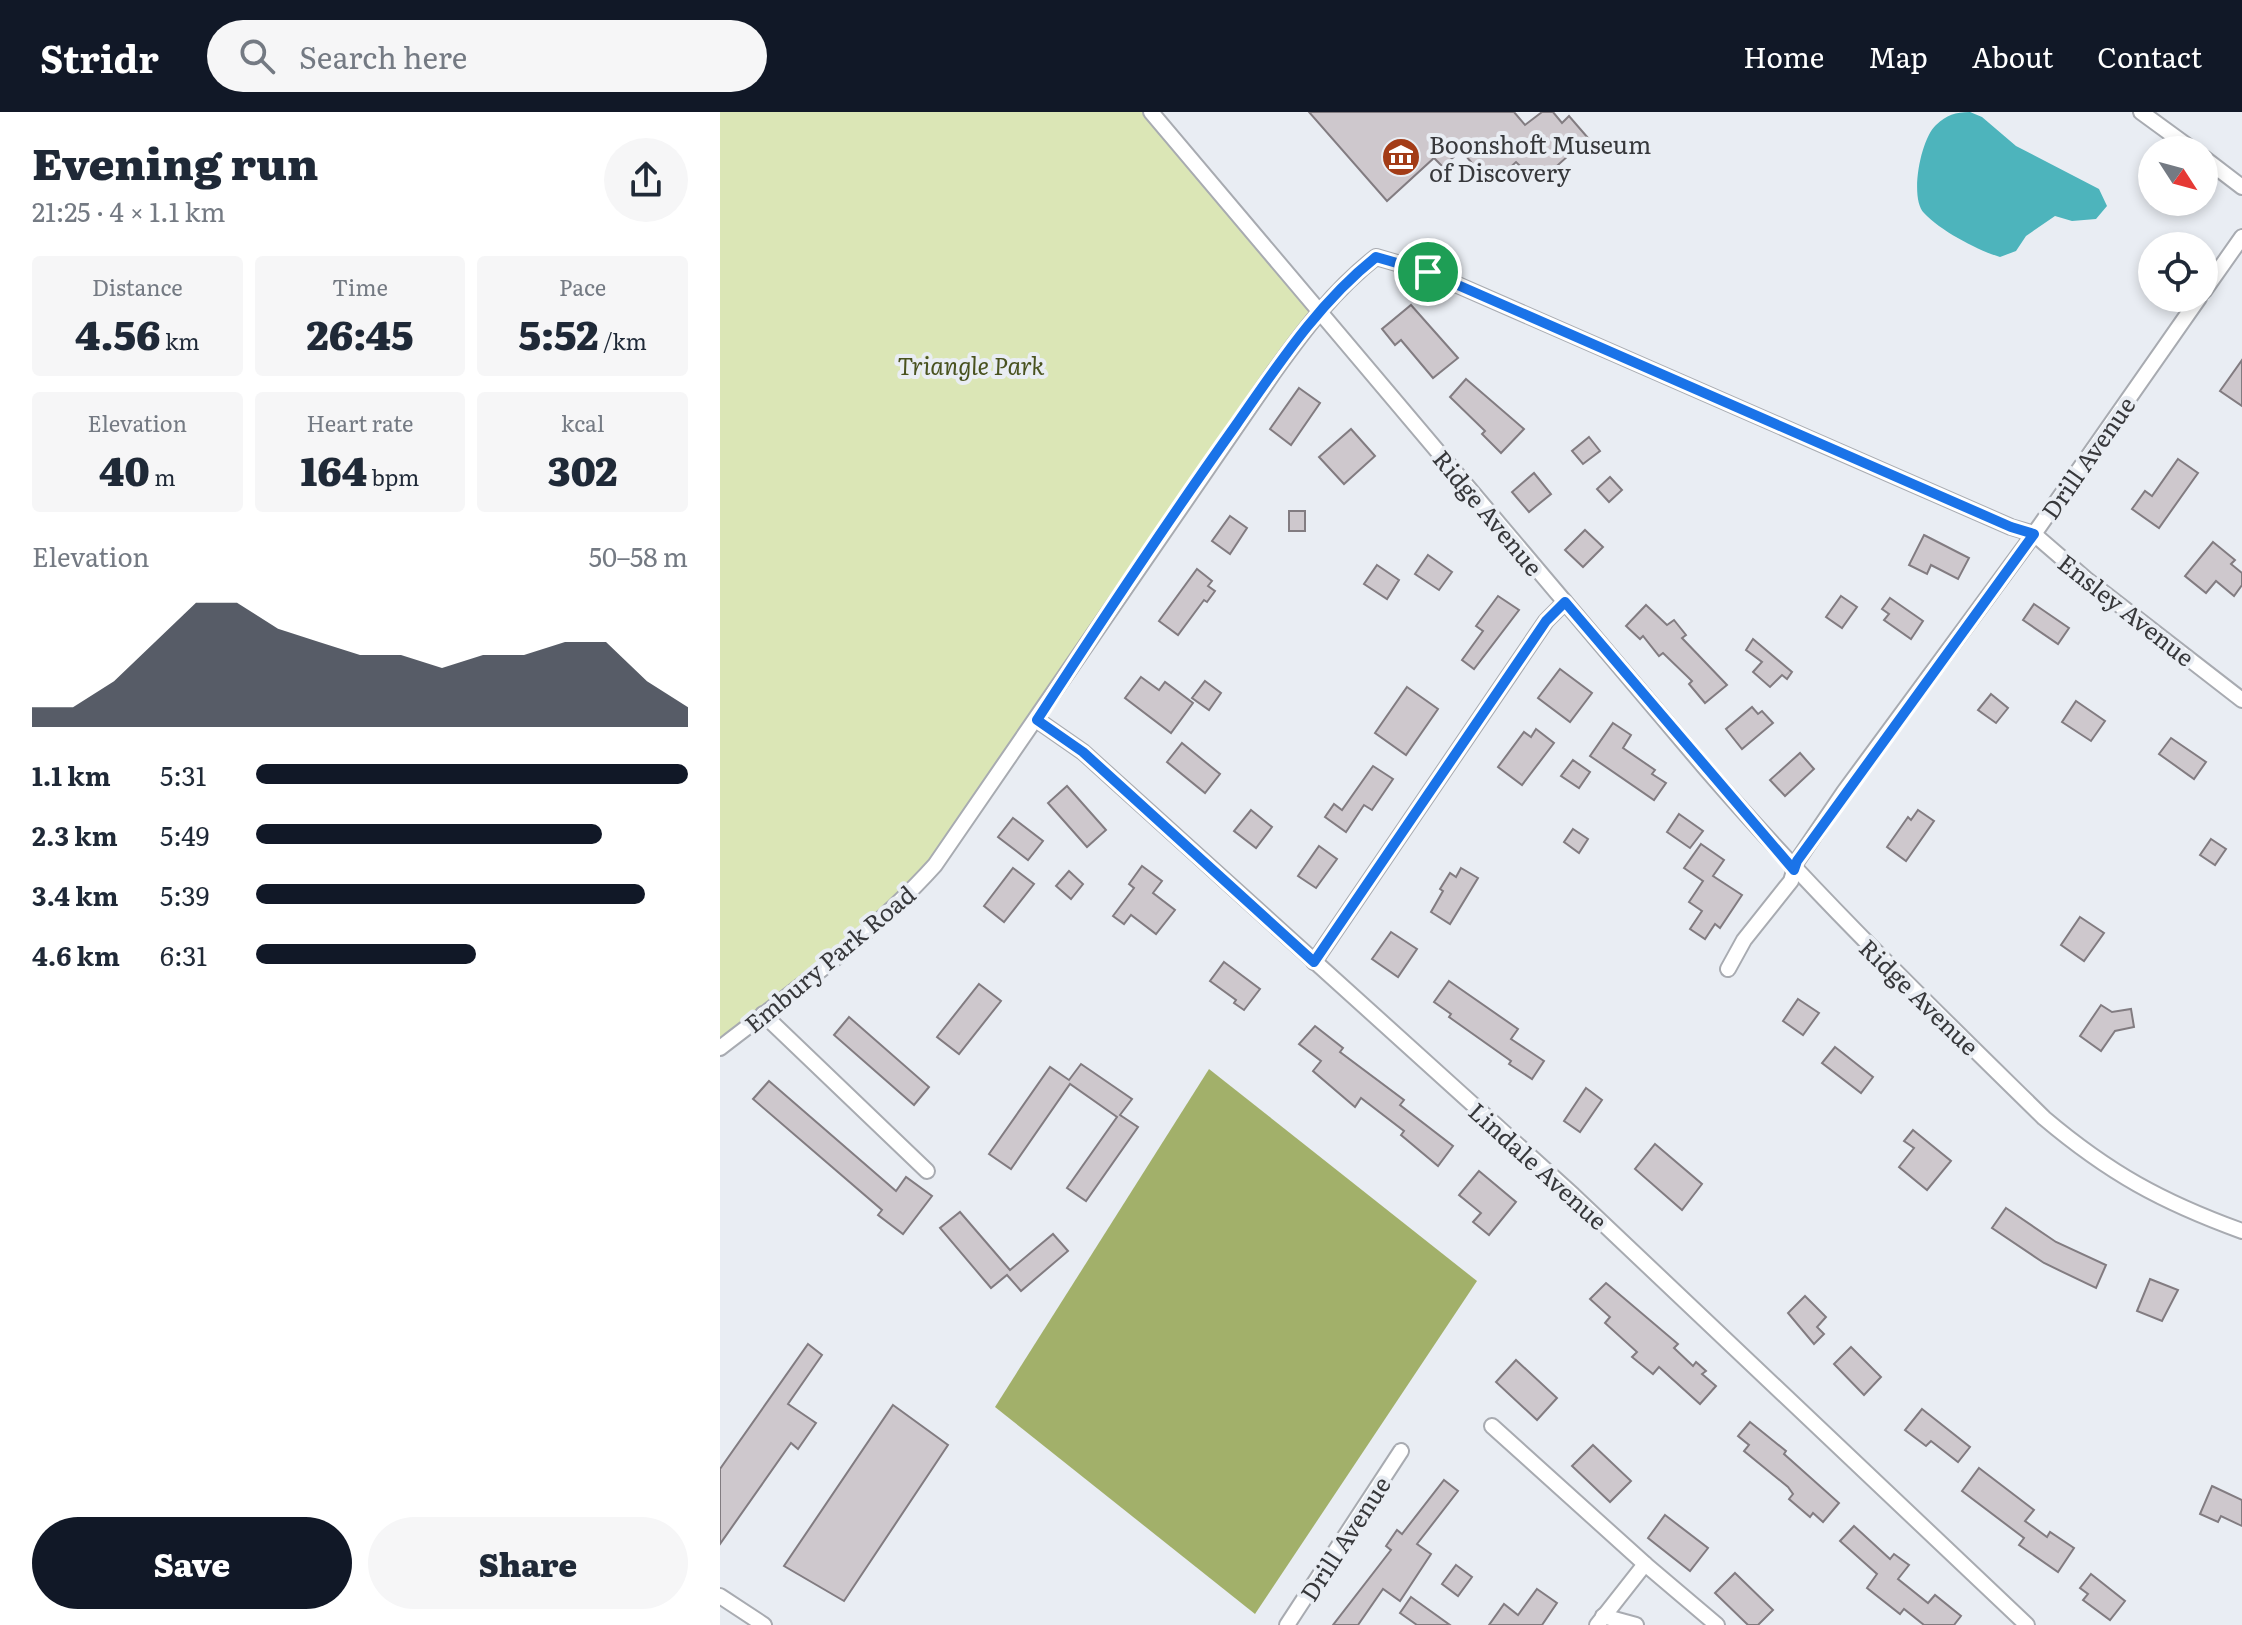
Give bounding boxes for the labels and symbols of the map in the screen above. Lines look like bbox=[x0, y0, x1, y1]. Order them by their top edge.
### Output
place label: Boonshoft Museum of Discovery bbox=[1429, 126, 1651, 189]
museum icon: Boonshoft Museum of Discovery bbox=[1380, 136, 1422, 178]
north arrow bbox=[2138, 136, 2218, 216]
pin bbox=[1394, 238, 1462, 306]
park label: Triangle Park bbox=[898, 347, 1045, 382]
street label: Drill Avenue bbox=[2032, 388, 2142, 526]
street label: Ridge Avenue bbox=[1426, 442, 1552, 582]
street label: Ensley Avenue bbox=[2051, 545, 2203, 673]
street label: Embury Park Road bbox=[736, 876, 922, 1040]
street label: Ridge Avenue bbox=[1852, 930, 1988, 1062]
street label: Lindale Avenue bbox=[1462, 1093, 1616, 1237]
street label: Drill Avenue bbox=[1290, 1469, 1398, 1607]

